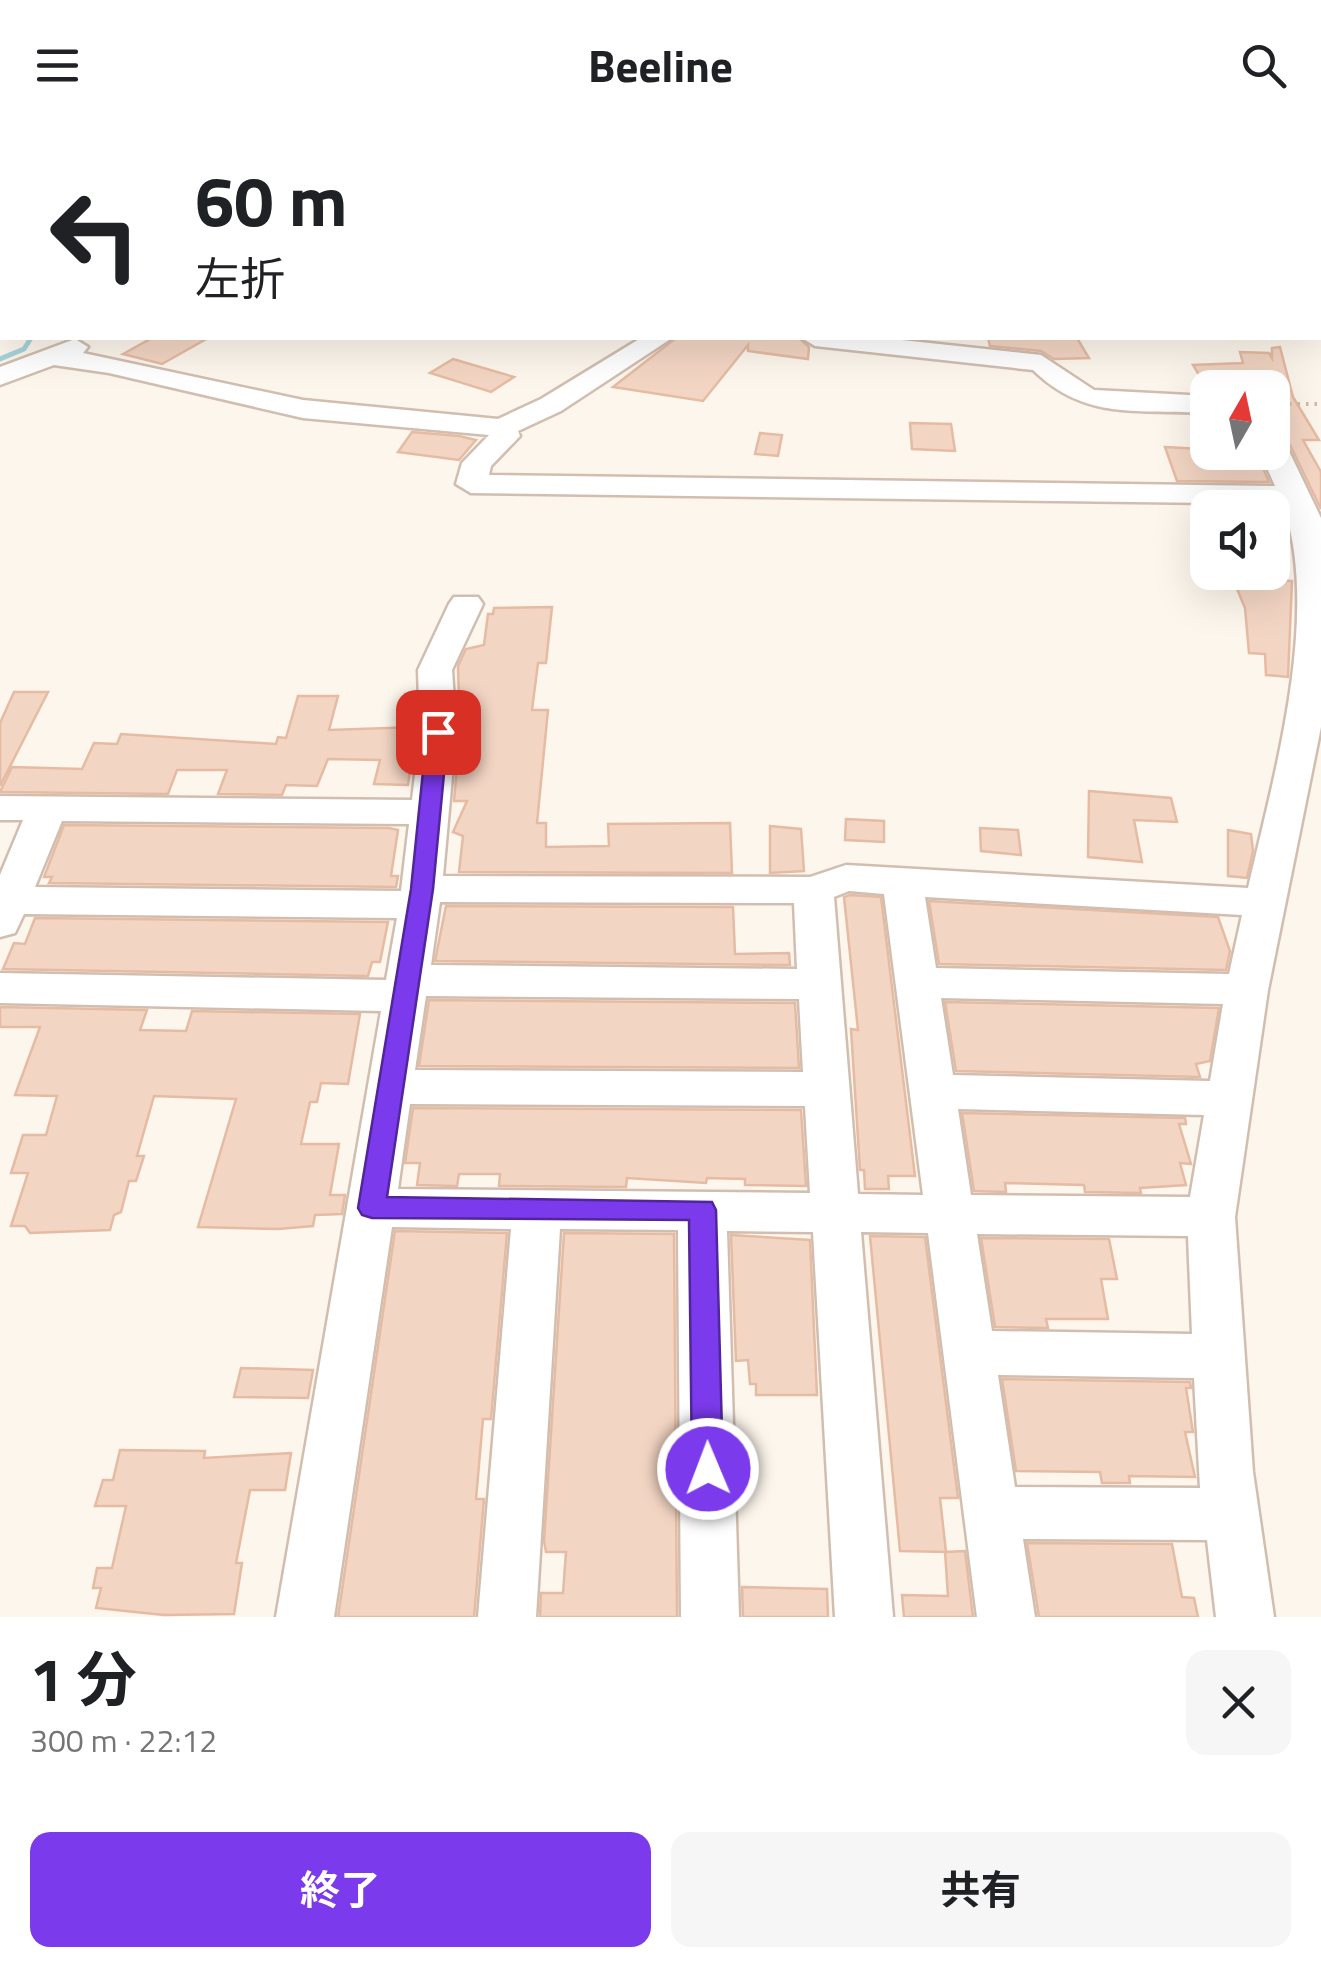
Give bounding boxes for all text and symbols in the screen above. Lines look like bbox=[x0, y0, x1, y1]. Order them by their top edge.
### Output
text: Beeline bbox=[588, 31, 733, 99]
icon: menu bbox=[30, 38, 85, 93]
icon: search bbox=[1236, 38, 1291, 93]
text: 60 m bbox=[195, 147, 348, 253]
icon: left bbox=[30, 170, 160, 300]
text: 左折 bbox=[195, 244, 285, 312]
north arrow bbox=[1190, 370, 1290, 470]
map controls bbox=[1190, 370, 1290, 590]
button: sound bbox=[1190, 490, 1290, 590]
pin bbox=[396, 690, 481, 775]
icon: arrive bbox=[411, 705, 466, 760]
position arrow bbox=[656, 1417, 760, 1521]
text: 1 分 bbox=[30, 1633, 137, 1724]
button: close bbox=[1186, 1650, 1291, 1755]
text: 300 m · 22:12 bbox=[30, 1716, 217, 1764]
button: 終了 bbox=[30, 1832, 651, 1947]
button: 共有 bbox=[671, 1832, 1291, 1947]

